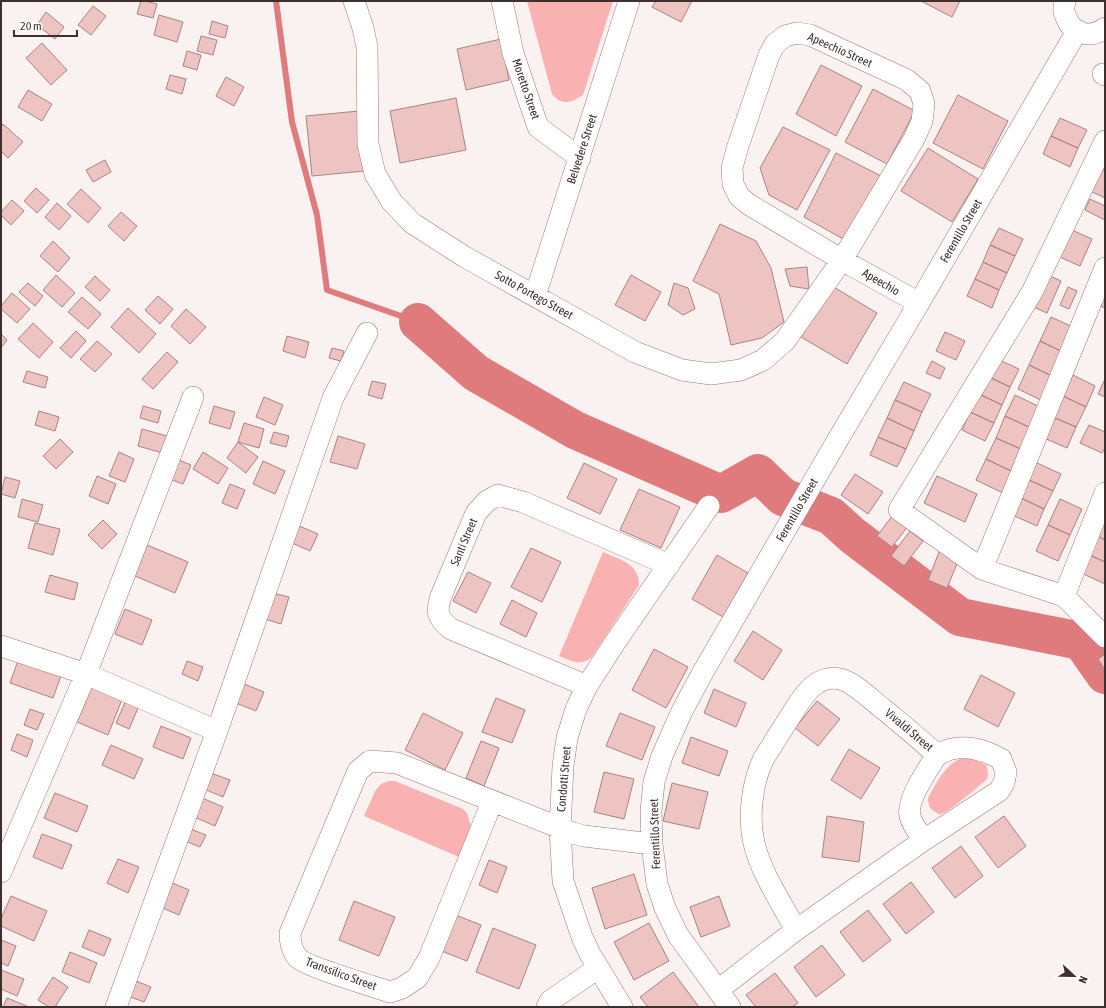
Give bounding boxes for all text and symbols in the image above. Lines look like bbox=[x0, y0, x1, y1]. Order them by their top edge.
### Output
scale bar bbox=[14, 12, 77, 38]
text: 20 m bbox=[20, 19, 42, 33]
street label: Apeechio Street bbox=[806, 30, 875, 71]
street label: Moretto Street bbox=[509, 57, 543, 122]
street label: Belvedere Street bbox=[564, 112, 600, 186]
street label: Ferentillo Street bbox=[937, 196, 985, 265]
street label: Apeechio bbox=[860, 266, 903, 298]
street label: Sotto Portego Street bbox=[493, 268, 576, 322]
street label: Ferentillo Street bbox=[773, 475, 821, 544]
street label: Santi Street bbox=[448, 515, 481, 568]
street label: Vivaldi Street bbox=[882, 706, 936, 755]
street label: Condotti Street bbox=[554, 745, 574, 812]
street label: Ferentillo Street bbox=[647, 798, 663, 870]
street label: Transsilico Street bbox=[304, 955, 379, 993]
north arrow bbox=[1054, 956, 1094, 996]
text: N bbox=[1076, 974, 1090, 985]

